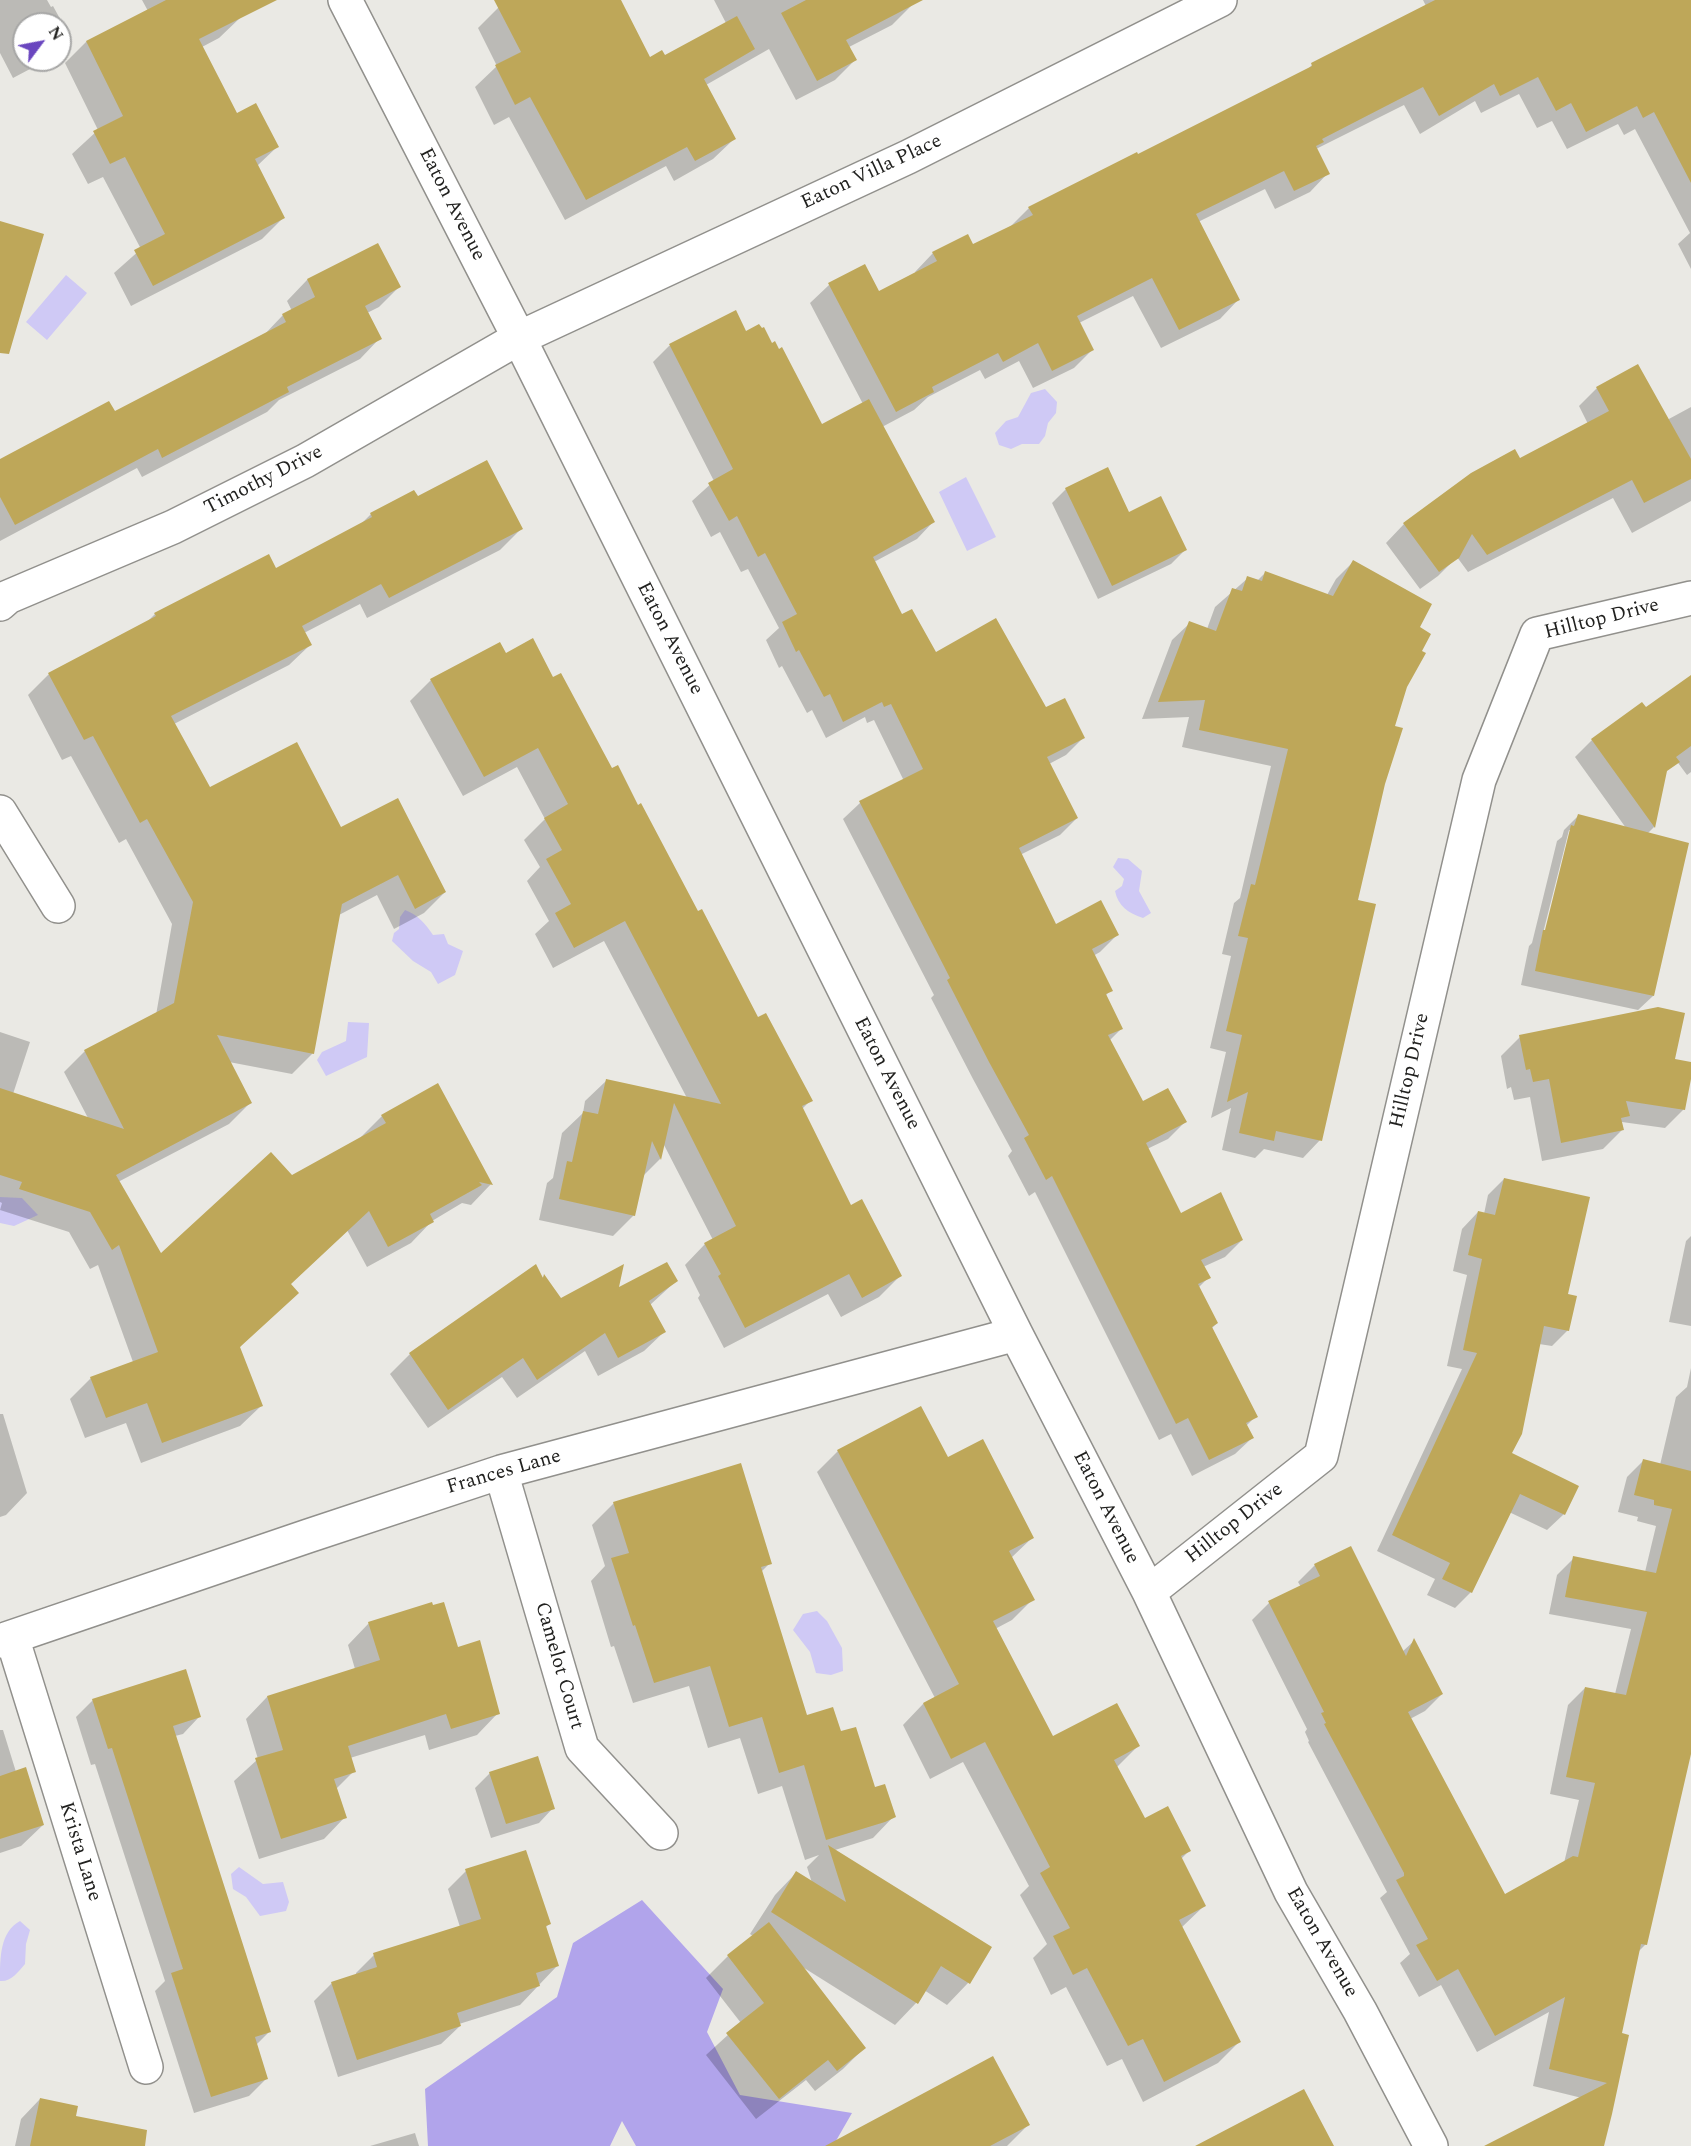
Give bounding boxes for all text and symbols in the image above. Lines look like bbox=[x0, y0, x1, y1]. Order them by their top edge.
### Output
north arrow bbox=[12, 12, 72, 72]
text: N bbox=[42, 22, 69, 45]
street label: Eaton Villa Place bbox=[798, 130, 946, 216]
street label: Eaton Avenue bbox=[412, 145, 490, 265]
street label: Timothy Drive bbox=[201, 441, 327, 521]
street label: Eaton Avenue bbox=[630, 579, 708, 699]
street label: Hilltop Drive bbox=[1542, 594, 1662, 646]
street label: Hilltop Drive bbox=[1386, 1011, 1436, 1131]
street label: Eaton Avenue bbox=[847, 1014, 925, 1134]
street label: Frances Lane bbox=[444, 1445, 564, 1501]
street label: Eaton Avenue bbox=[1066, 1448, 1144, 1568]
street label: Hilltop Drive bbox=[1181, 1478, 1289, 1570]
street label: Camelot Court bbox=[528, 1599, 588, 1733]
street label: Krista Lane bbox=[53, 1799, 105, 1905]
street label: Eaton Avenue bbox=[1280, 1884, 1362, 2002]

